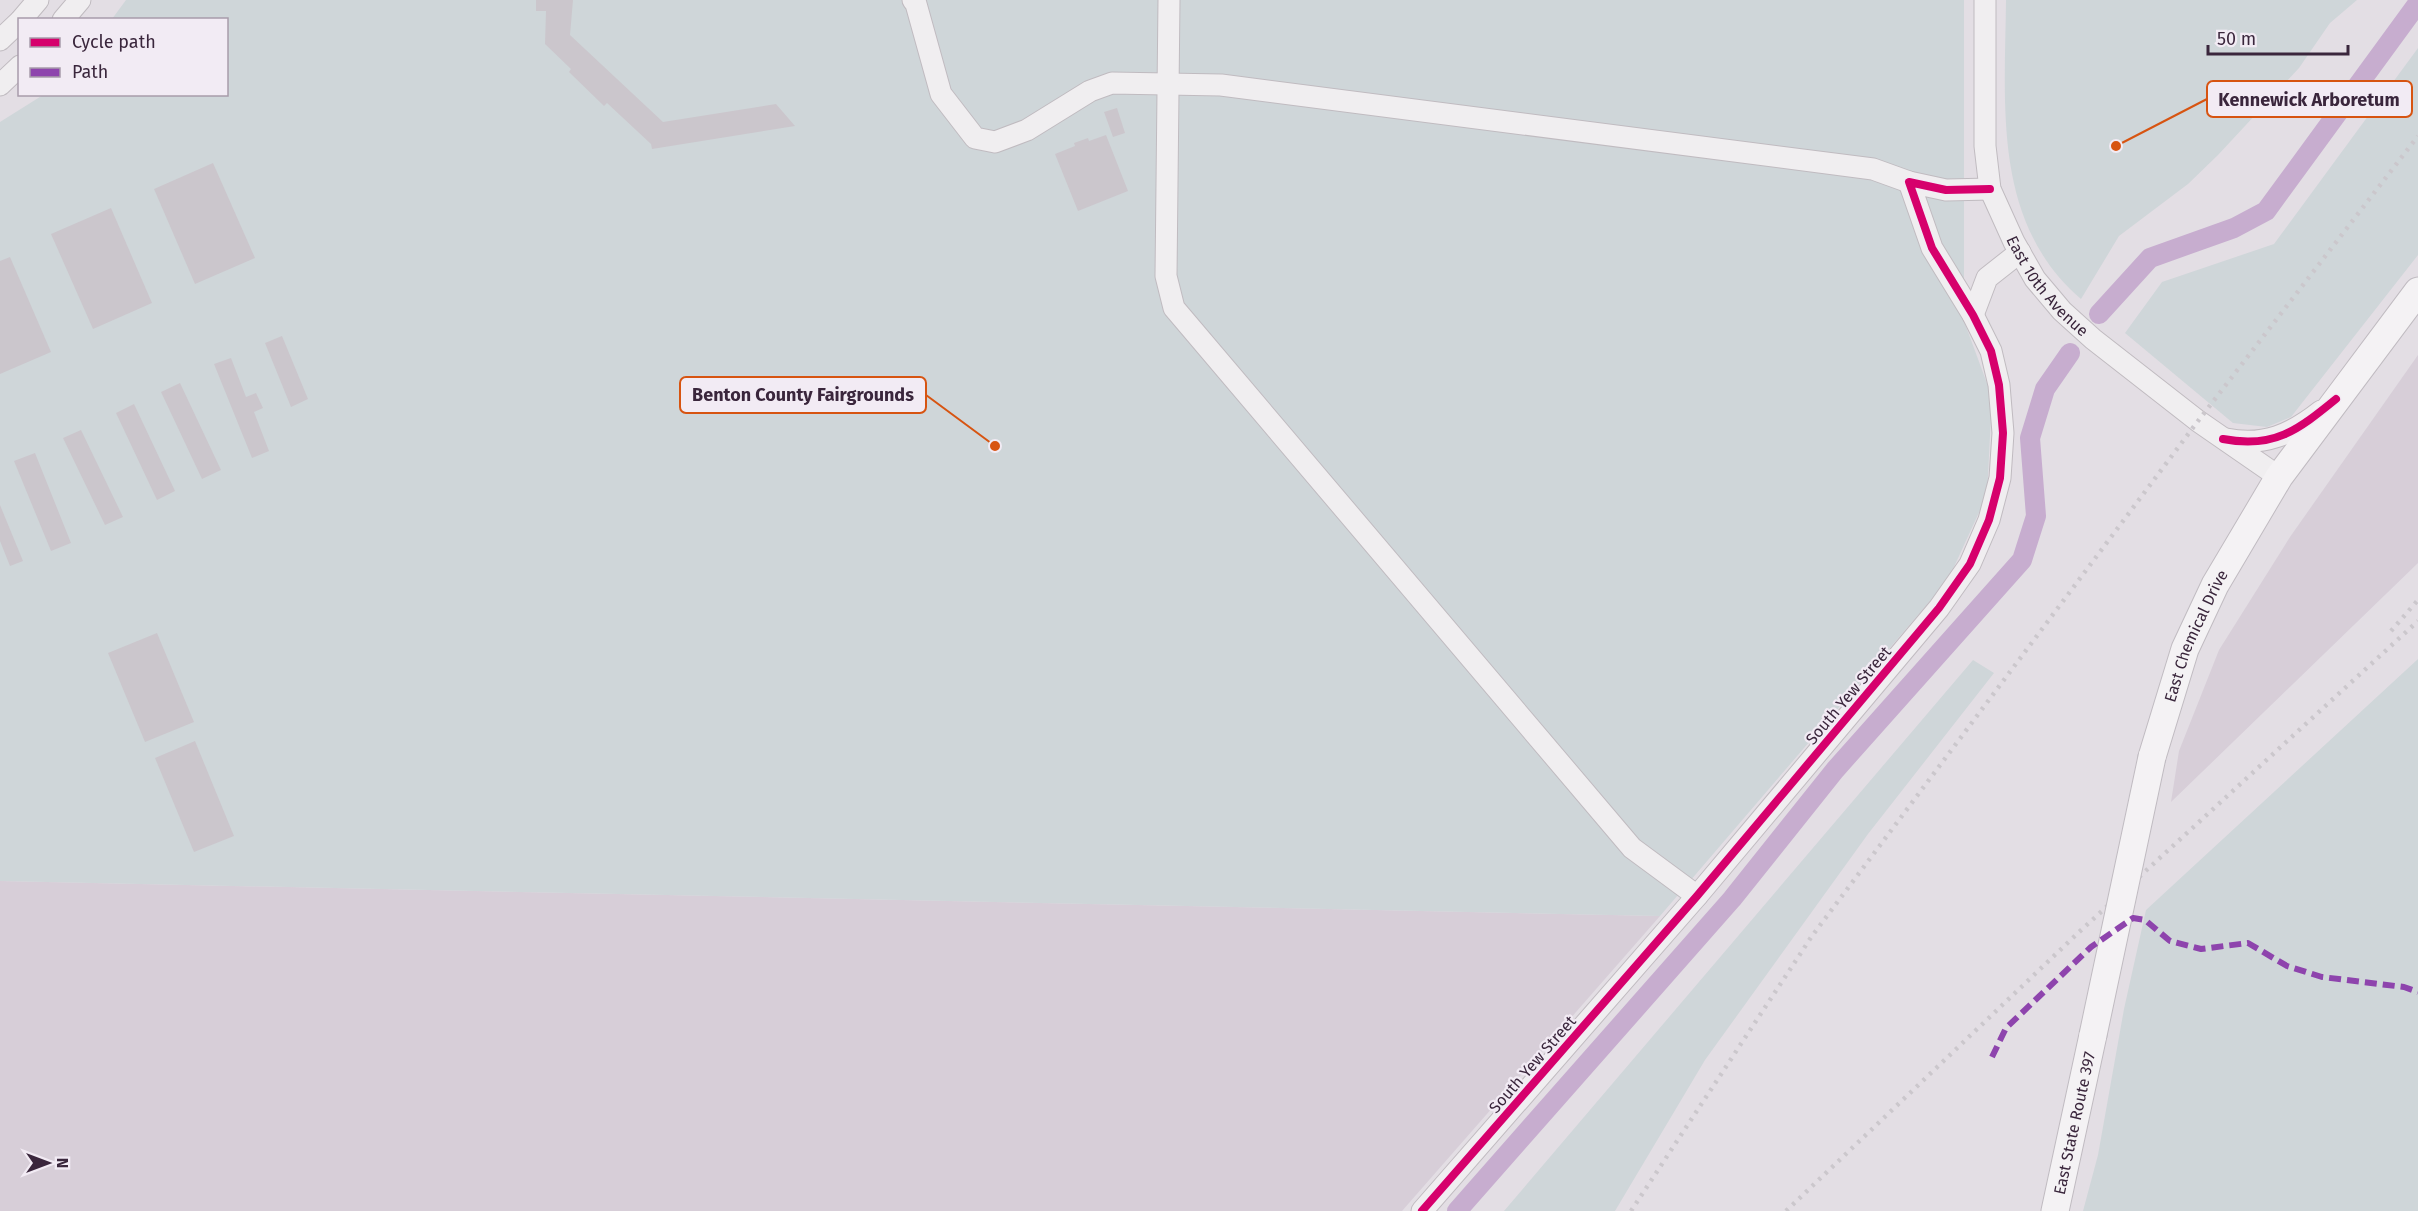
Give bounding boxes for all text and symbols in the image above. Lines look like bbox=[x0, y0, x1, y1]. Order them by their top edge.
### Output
legend bbox=[18, 18, 228, 96]
scale bar bbox=[2208, 18, 2348, 56]
text: 50 m bbox=[2217, 28, 2256, 50]
text: Cycle path bbox=[72, 31, 156, 53]
text: Path bbox=[72, 61, 108, 83]
callout: Kennewick Arboretum bbox=[2207, 81, 2412, 117]
text: Kennewick Arboretum bbox=[2218, 89, 2400, 111]
street label: East 10th Avenue bbox=[2002, 233, 2092, 340]
callout: Benton County Fairgrounds bbox=[680, 377, 926, 413]
text: Benton County Fairgrounds bbox=[692, 384, 914, 406]
street label: East Chemical Drive bbox=[2160, 566, 2232, 705]
street label: South Yew Street bbox=[1802, 642, 1895, 748]
street label: South Yew Street bbox=[1485, 1012, 1580, 1117]
street label: East State Route 397 bbox=[2050, 1050, 2099, 1196]
north arrow bbox=[18, 1133, 78, 1193]
text: N bbox=[53, 1158, 72, 1168]

